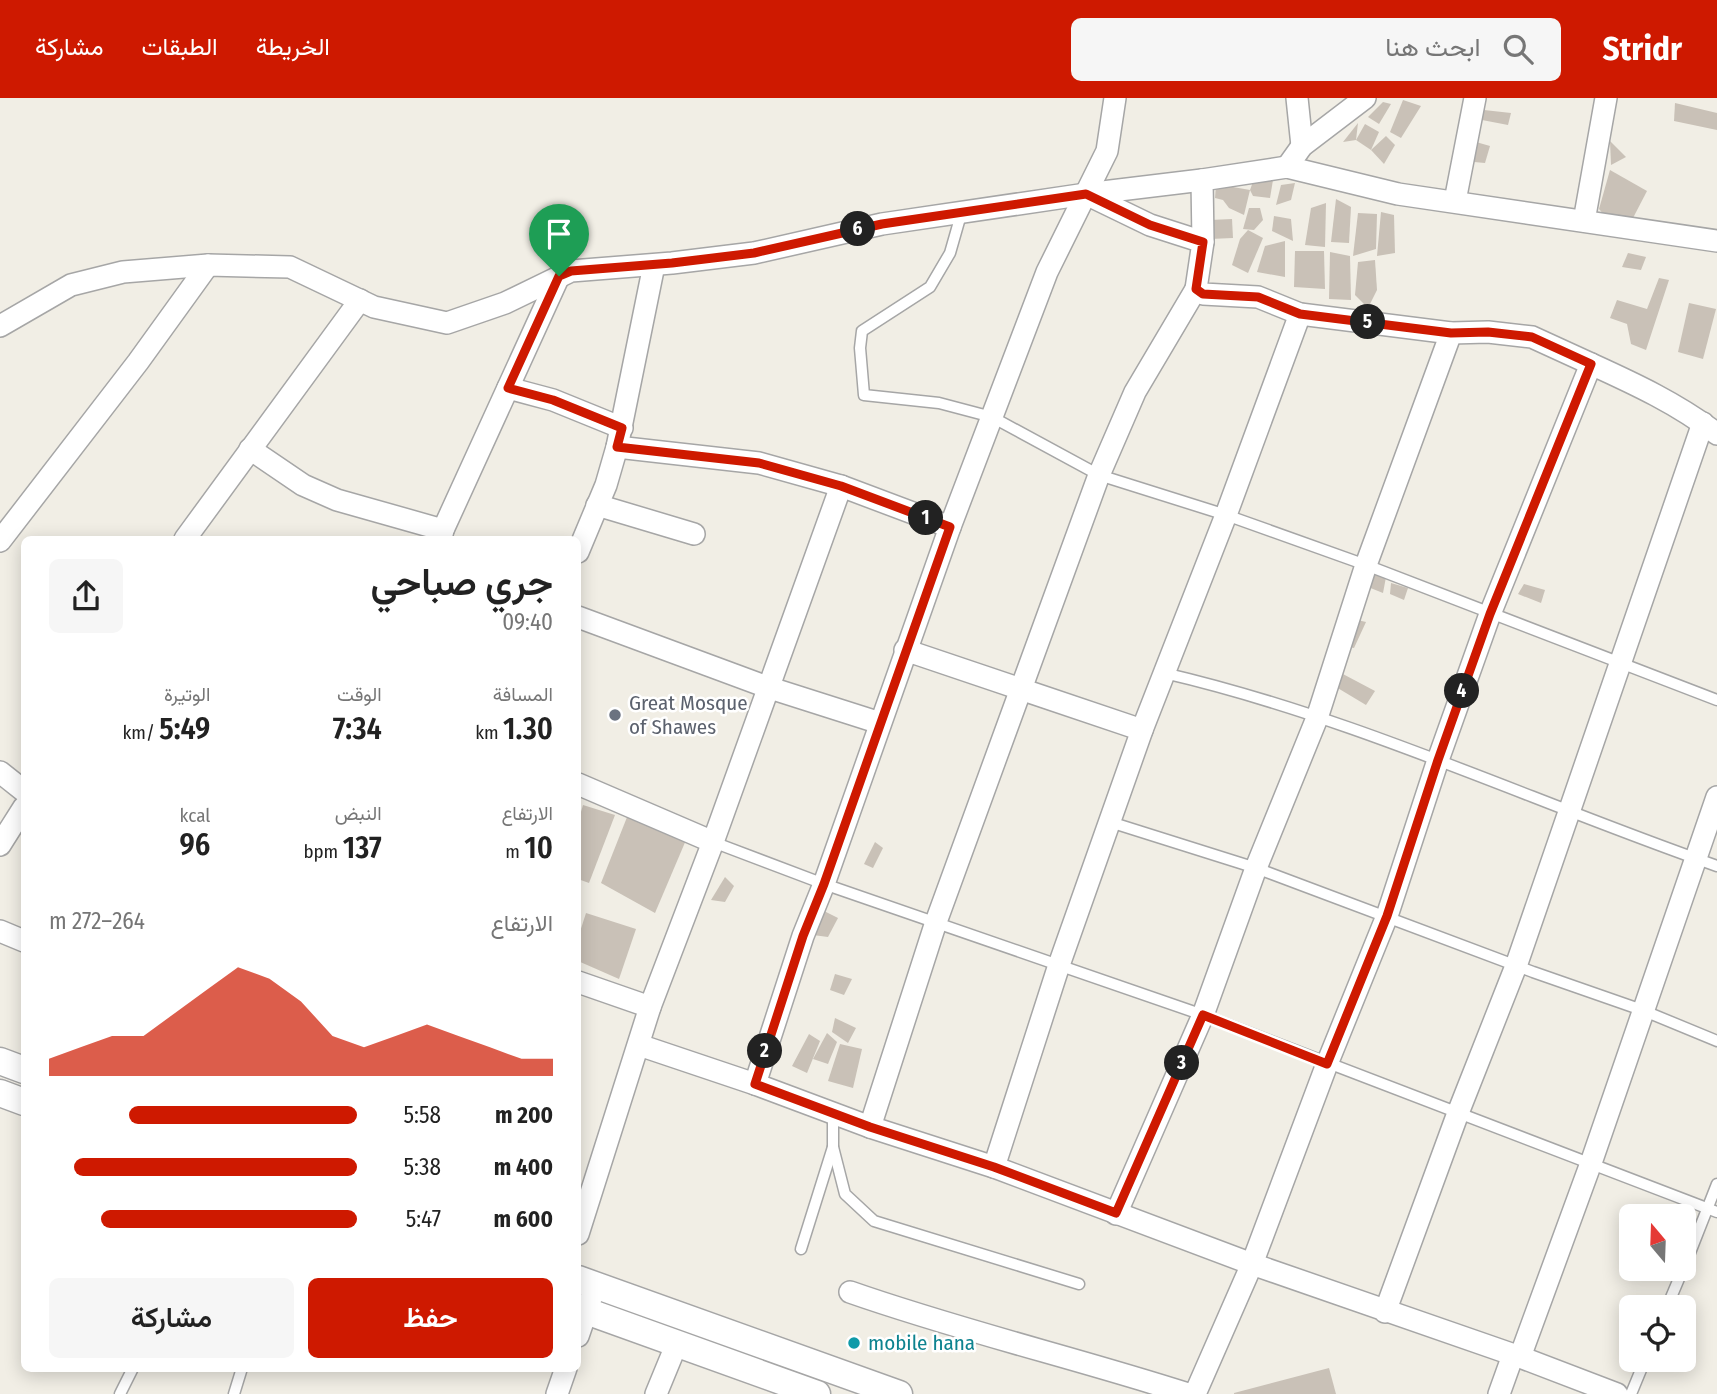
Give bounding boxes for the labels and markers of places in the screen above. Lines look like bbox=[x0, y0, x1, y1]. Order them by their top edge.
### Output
pin bbox=[529, 204, 589, 276]
pin: 6 bbox=[840, 212, 876, 246]
pin: 5 bbox=[1350, 304, 1386, 340]
pin: 1 bbox=[908, 500, 944, 536]
pin: 4 bbox=[1444, 674, 1480, 708]
place label: Great Mosque of Shawes bbox=[629, 690, 748, 740]
marker: Great Mosque of Shawes bbox=[607, 707, 623, 723]
pin: 2 bbox=[748, 1034, 782, 1068]
pin: 3 bbox=[1164, 1046, 1200, 1080]
place label: mobile hana bbox=[868, 1330, 975, 1356]
marker: mobile hana bbox=[846, 1335, 862, 1351]

